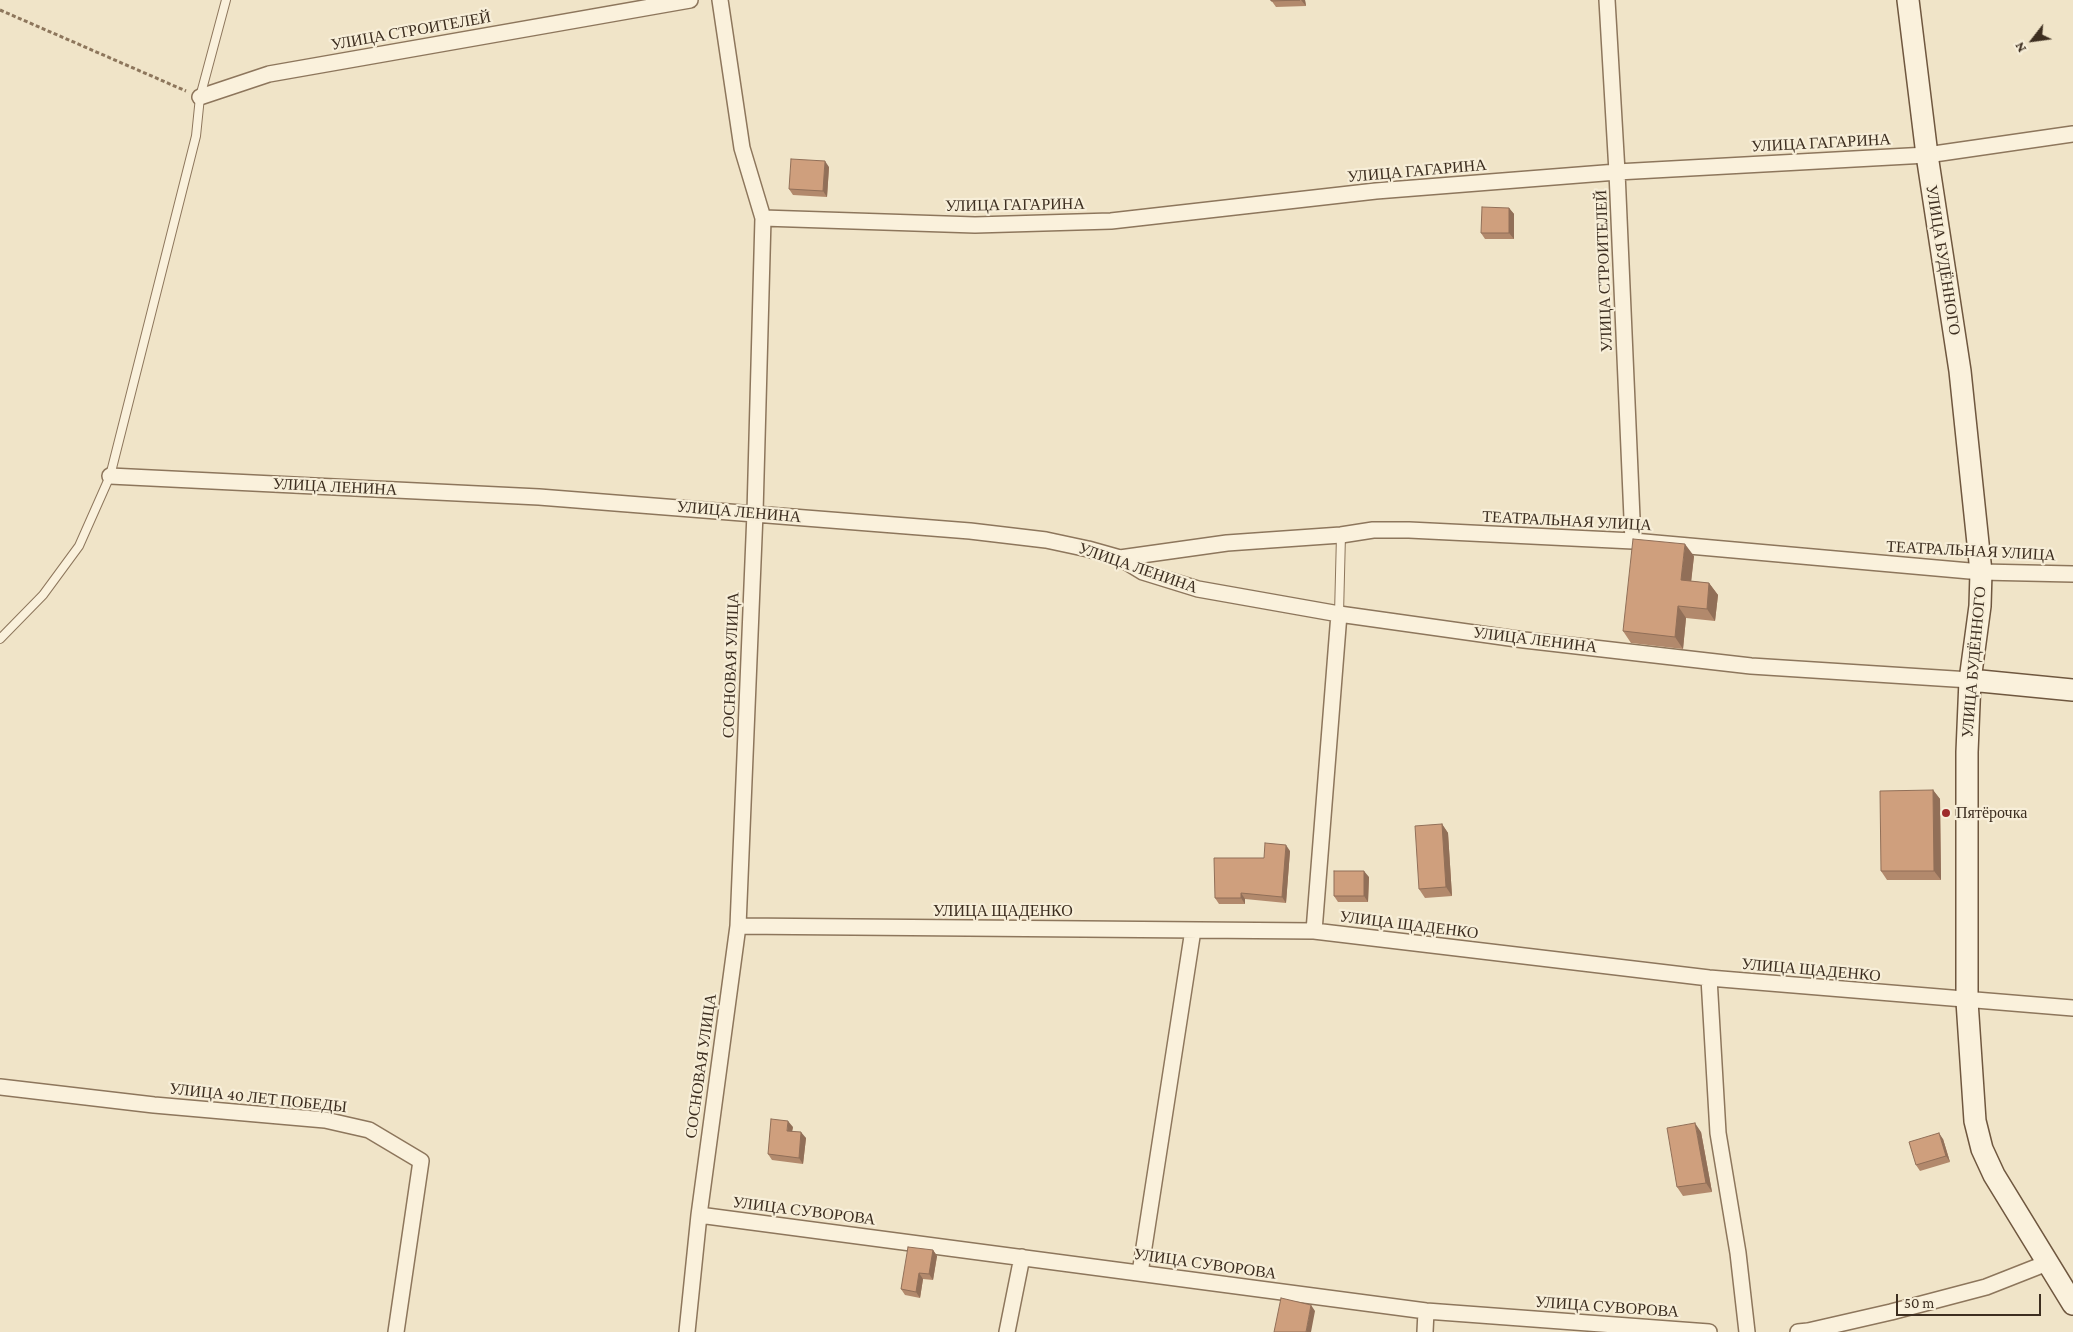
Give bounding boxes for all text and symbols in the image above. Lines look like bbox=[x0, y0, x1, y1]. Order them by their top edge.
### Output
street label: УЛИЦА СТРОИТЕЛЕЙ bbox=[329, 7, 493, 55]
north arrow bbox=[2008, 15, 2058, 65]
text: N bbox=[2011, 39, 2029, 56]
street label: УЛИЦА ГАГАРИНА bbox=[1751, 130, 1891, 156]
street label: УЛИЦА ГАГАРИНА bbox=[1347, 155, 1487, 187]
street label: УЛИЦА БУДЁННОГО bbox=[1922, 183, 1964, 337]
street label: УЛИЦА СТРОИТЕЛЕЙ bbox=[1592, 190, 1616, 352]
street label: УЛИЦА ГАГАРИНА bbox=[945, 194, 1085, 216]
street label: УЛИЦА ЛЕНИНА bbox=[272, 474, 398, 500]
street label: УЛИЦА ЛЕНИНА bbox=[676, 497, 802, 527]
street label: ТЕАТРАЛЬНАЯ УЛИЦА bbox=[1482, 507, 1652, 535]
street label: ТЕАТРАЛЬНАЯ УЛИЦА bbox=[1886, 537, 2056, 565]
street label: УЛИЦА ЛЕНИНА bbox=[1076, 539, 1200, 597]
street label: УЛИЦА БУДЁННОГО bbox=[1958, 585, 1990, 739]
street label: СОСНОВАЯ УЛИЦА bbox=[719, 592, 743, 738]
street label: УЛИЦА ЛЕНИНА bbox=[1472, 623, 1598, 657]
place label: Пятёрочка bbox=[1956, 803, 2027, 823]
marker: Пятёрочка bbox=[1940, 807, 1952, 819]
street label: УЛИЦА ЩАДЕНКО bbox=[933, 901, 1073, 921]
street label: УЛИЦА ЩАДЕНКО bbox=[1338, 907, 1480, 943]
street label: УЛИЦА ЩАДЕНКО bbox=[1741, 954, 1881, 986]
street label: СОСНОВАЯ УЛИЦА bbox=[681, 992, 721, 1140]
street label: УЛИЦА 40 ЛЕТ ПОБЕДЫ bbox=[168, 1079, 348, 1117]
street label: УЛИЦА СУВОРОВА bbox=[731, 1193, 877, 1229]
street label: УЛИЦА СУВОРОВА bbox=[1132, 1244, 1278, 1284]
scale bar bbox=[1898, 1284, 2043, 1316]
street label: УЛИЦА СУВОРОВА bbox=[1535, 1292, 1679, 1322]
text: 50 m bbox=[1904, 1295, 1934, 1311]

